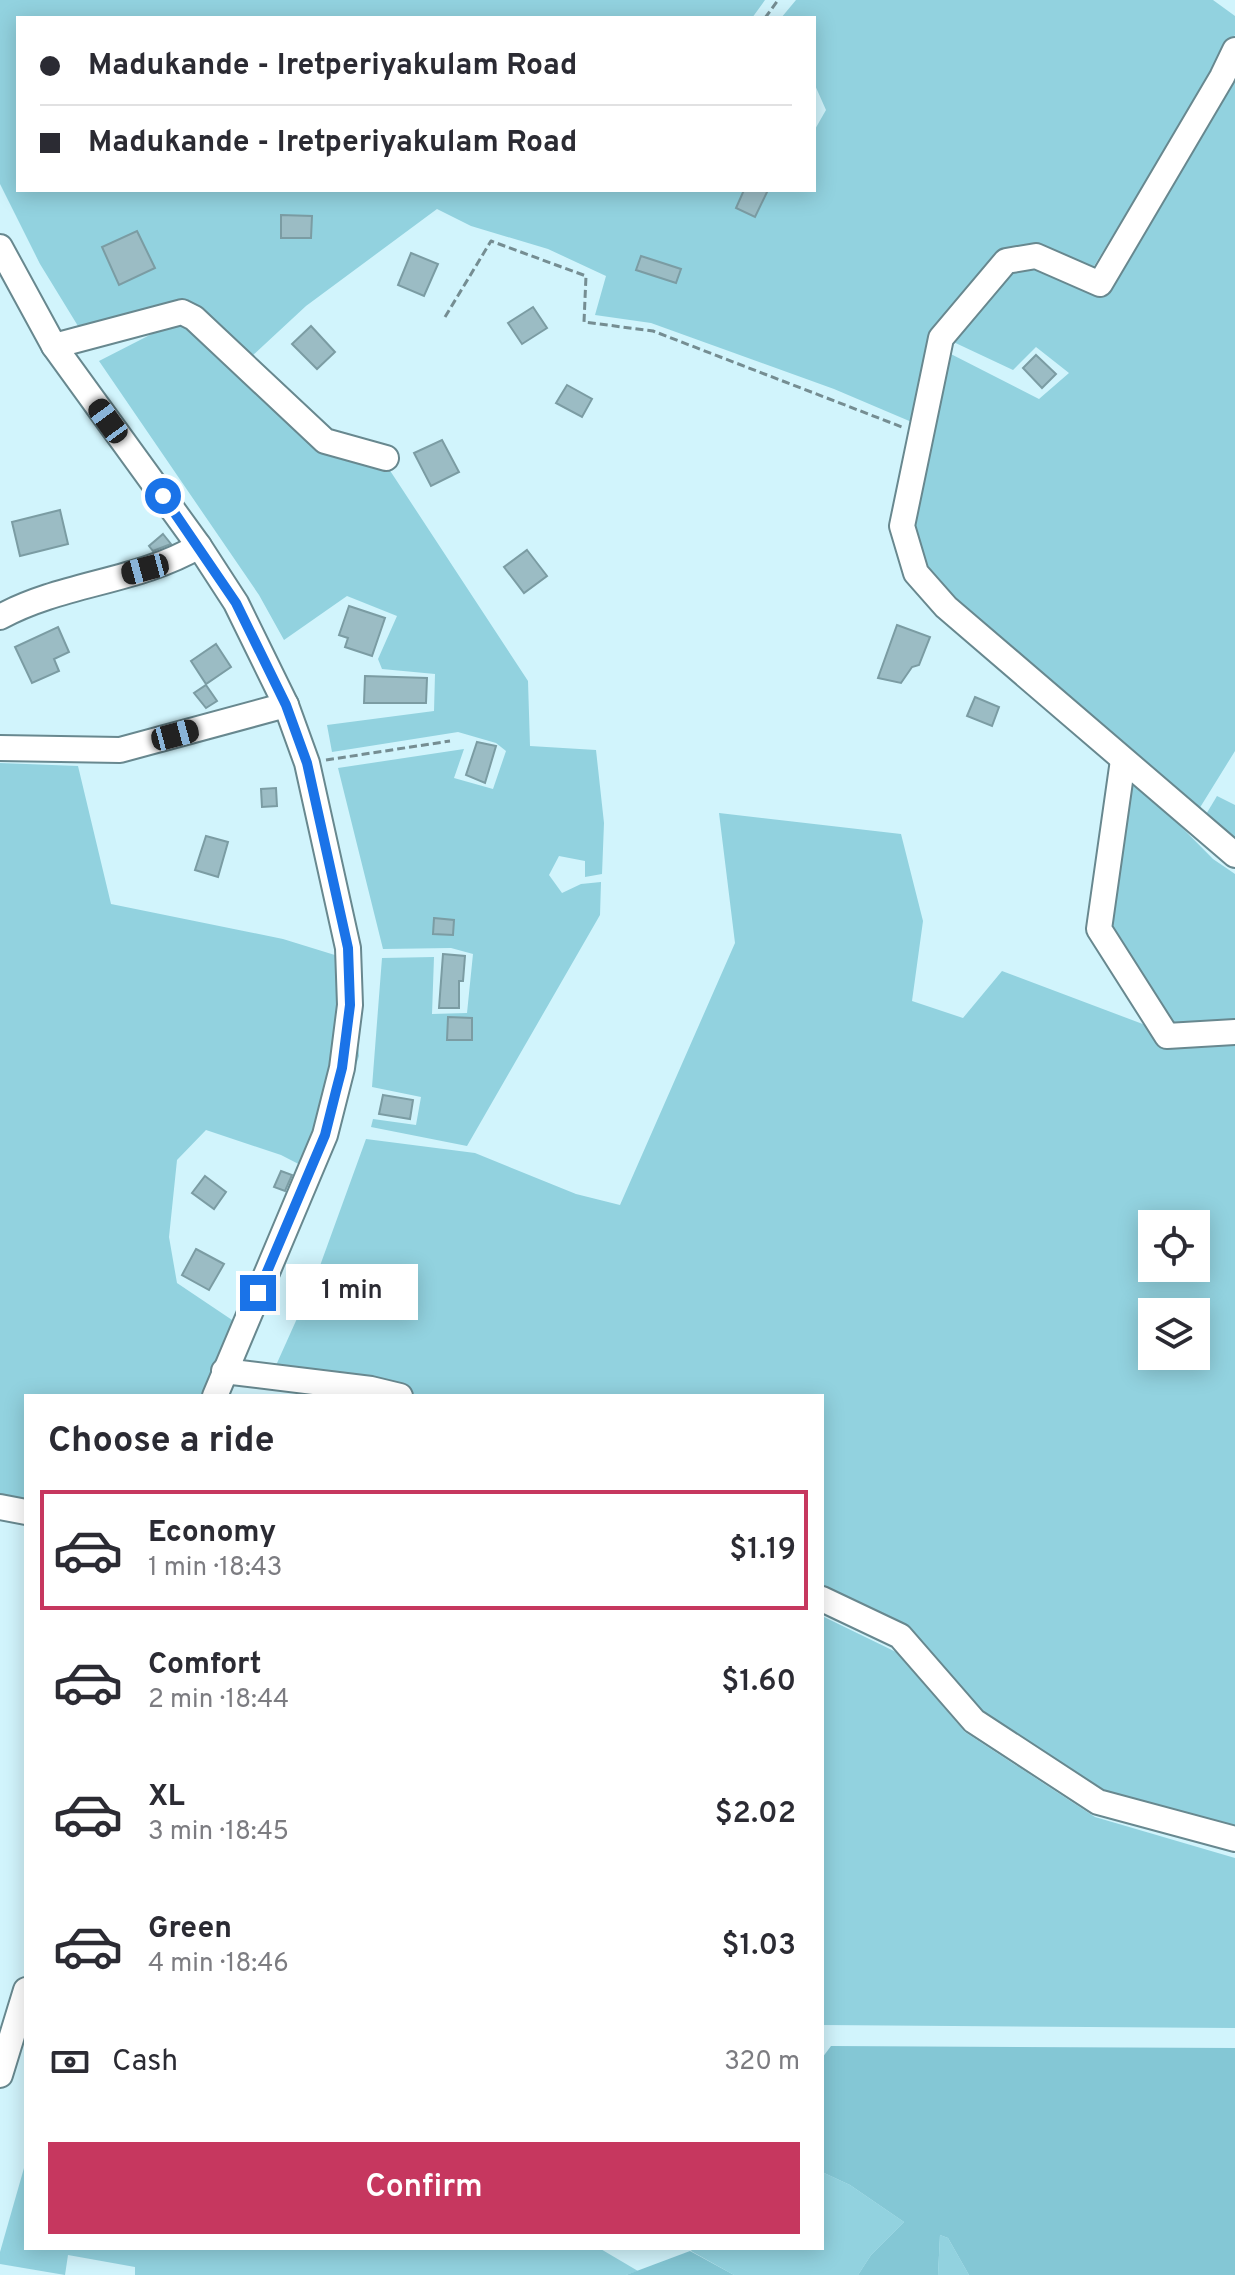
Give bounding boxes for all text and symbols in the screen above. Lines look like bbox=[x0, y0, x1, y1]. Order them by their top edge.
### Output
text: Madukande - Iretperiyakulam Road bbox=[88, 48, 577, 85]
text: Madukande - Iretperiyakulam Road bbox=[88, 125, 577, 162]
car bbox=[84, 395, 132, 447]
route start bbox=[145, 478, 181, 514]
car bbox=[119, 551, 171, 587]
car bbox=[149, 717, 201, 753]
map controls bbox=[1138, 1210, 1210, 1370]
button: locate bbox=[1138, 1210, 1210, 1282]
callout: 1 min bbox=[286, 1265, 418, 1321]
route end bbox=[240, 1275, 276, 1311]
text: 1 min bbox=[321, 1275, 383, 1308]
button: layers bbox=[1138, 1298, 1210, 1370]
text: Choose a ride bbox=[48, 1419, 274, 1465]
icon: car bbox=[52, 1514, 124, 1586]
text: Economy bbox=[148, 1515, 276, 1552]
text: $1.19 bbox=[729, 1532, 796, 1569]
text: 1 min · 18:43 bbox=[148, 1552, 283, 1585]
icon: car bbox=[52, 1646, 124, 1718]
text: Comfort bbox=[148, 1647, 261, 1684]
text: $1.60 bbox=[721, 1664, 796, 1701]
text: 2 min · 18:44 bbox=[148, 1684, 289, 1717]
icon: car bbox=[52, 1778, 124, 1850]
text: XL bbox=[148, 1779, 185, 1816]
text: $2.02 bbox=[715, 1796, 796, 1833]
text: 3 min · 18:45 bbox=[148, 1816, 289, 1849]
icon: car bbox=[52, 1910, 124, 1982]
text: Green bbox=[148, 1911, 232, 1948]
text: $1.03 bbox=[722, 1928, 796, 1965]
text: 4 min · 18:46 bbox=[148, 1948, 289, 1981]
icon: cash bbox=[48, 2040, 92, 2084]
text: Cash bbox=[112, 2044, 178, 2081]
text: 320 m bbox=[724, 2046, 800, 2079]
button: Confirm bbox=[48, 2142, 800, 2234]

